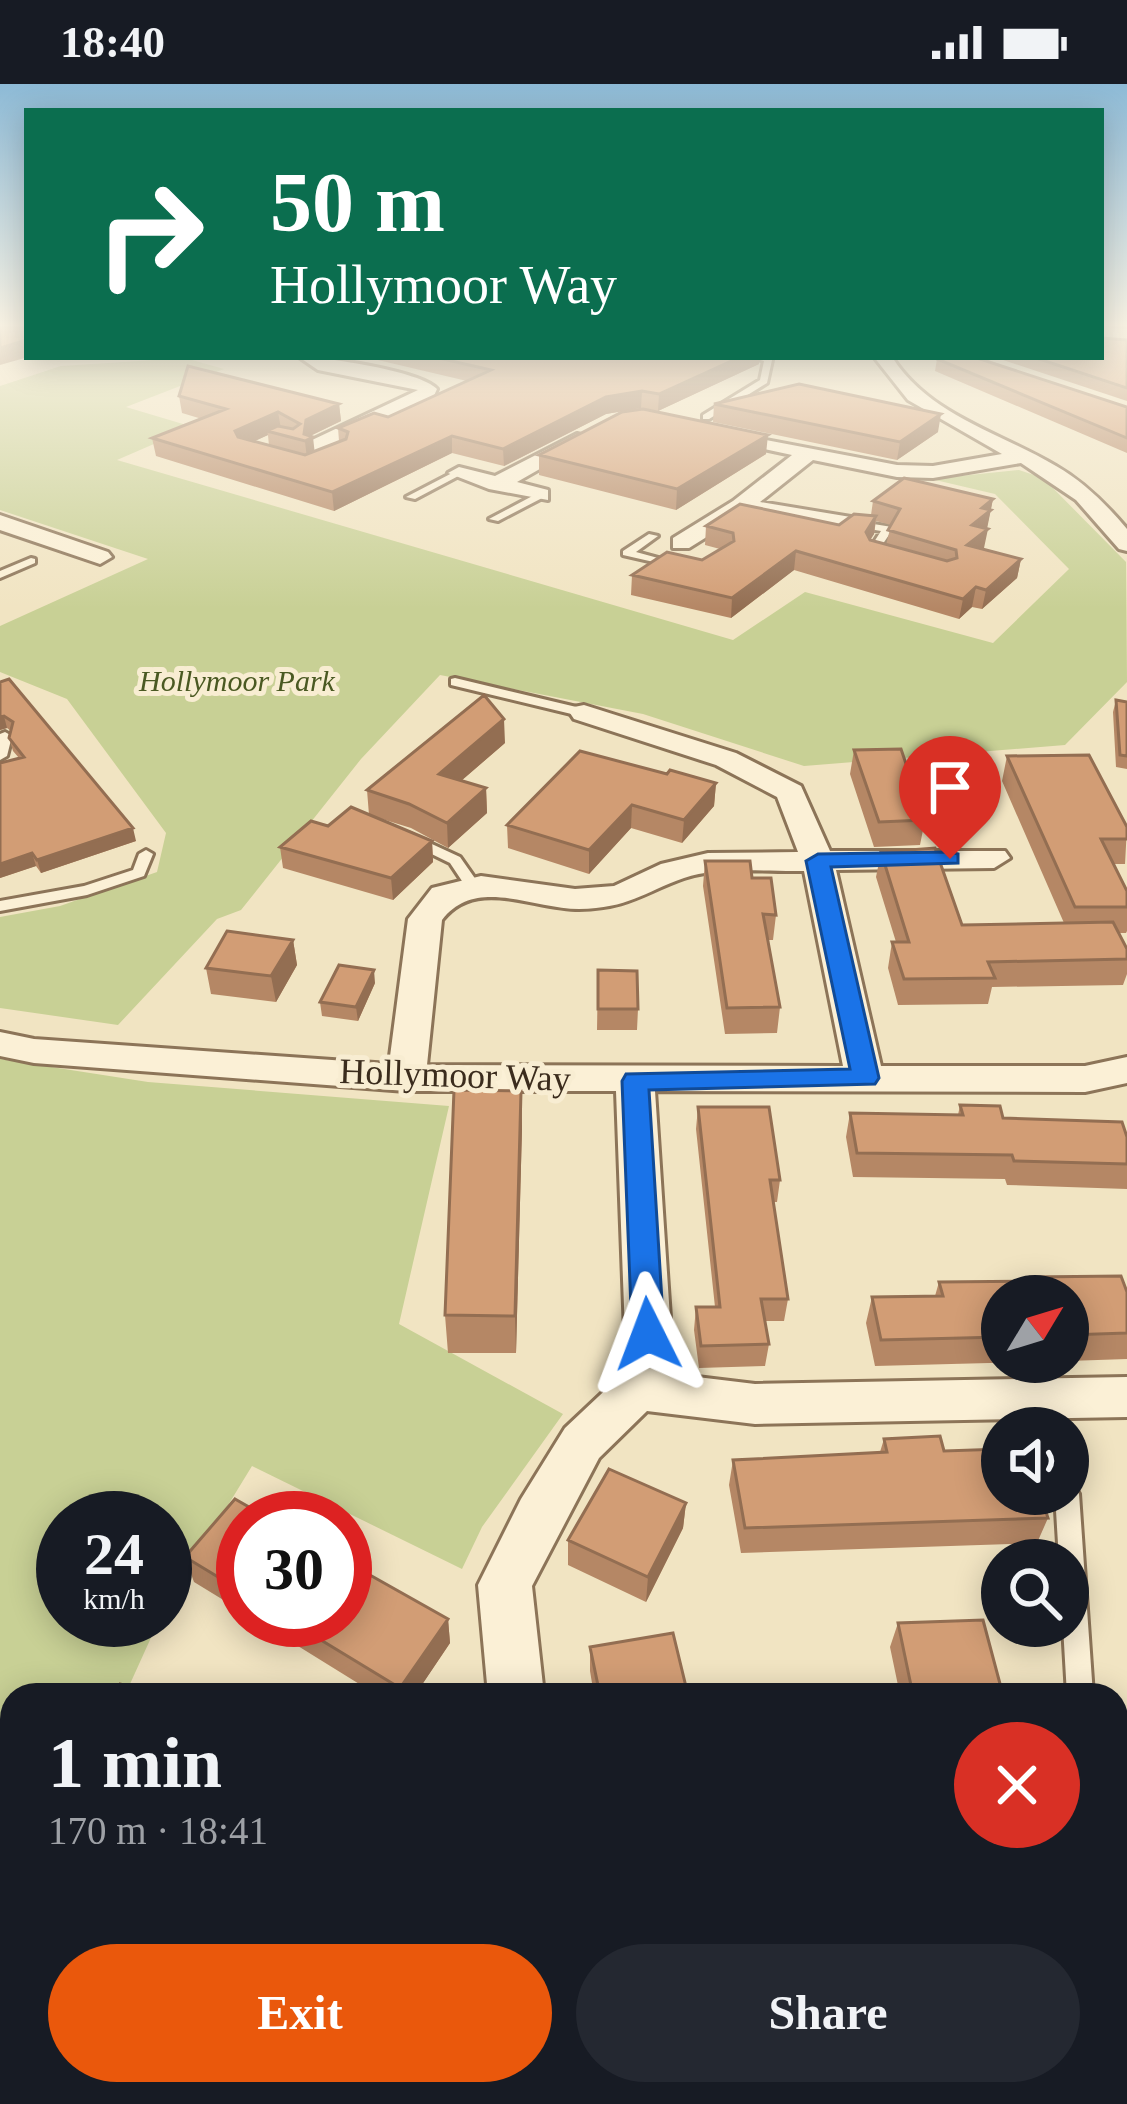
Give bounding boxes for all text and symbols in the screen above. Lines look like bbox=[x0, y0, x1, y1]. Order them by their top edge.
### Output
text: 18:40 bbox=[60, 17, 165, 67]
icon: right bbox=[72, 156, 228, 312]
text: 50 m bbox=[270, 156, 445, 249]
text: Hollymoor Way bbox=[270, 255, 617, 315]
park label: Hollymoor Park bbox=[138, 664, 336, 697]
pin bbox=[899, 736, 1001, 859]
icon: arrive bbox=[917, 754, 983, 820]
street label: Hollymoor Way bbox=[339, 1051, 571, 1099]
position arrow bbox=[585, 1271, 711, 1397]
north arrow bbox=[981, 1275, 1089, 1383]
map controls bbox=[981, 1275, 1089, 1647]
button: sound bbox=[981, 1407, 1089, 1515]
speed limit sign: 30 bbox=[216, 1491, 372, 1647]
text: 24 bbox=[84, 1521, 144, 1587]
button: search bbox=[981, 1539, 1089, 1647]
text: km/h bbox=[83, 1582, 145, 1615]
button: close bbox=[954, 1722, 1080, 1848]
text: 1 min bbox=[48, 1723, 222, 1803]
text: 170 m · 18:41 bbox=[48, 1809, 268, 1852]
button: Exit bbox=[48, 1944, 552, 2082]
button: Share bbox=[576, 1944, 1080, 2082]

